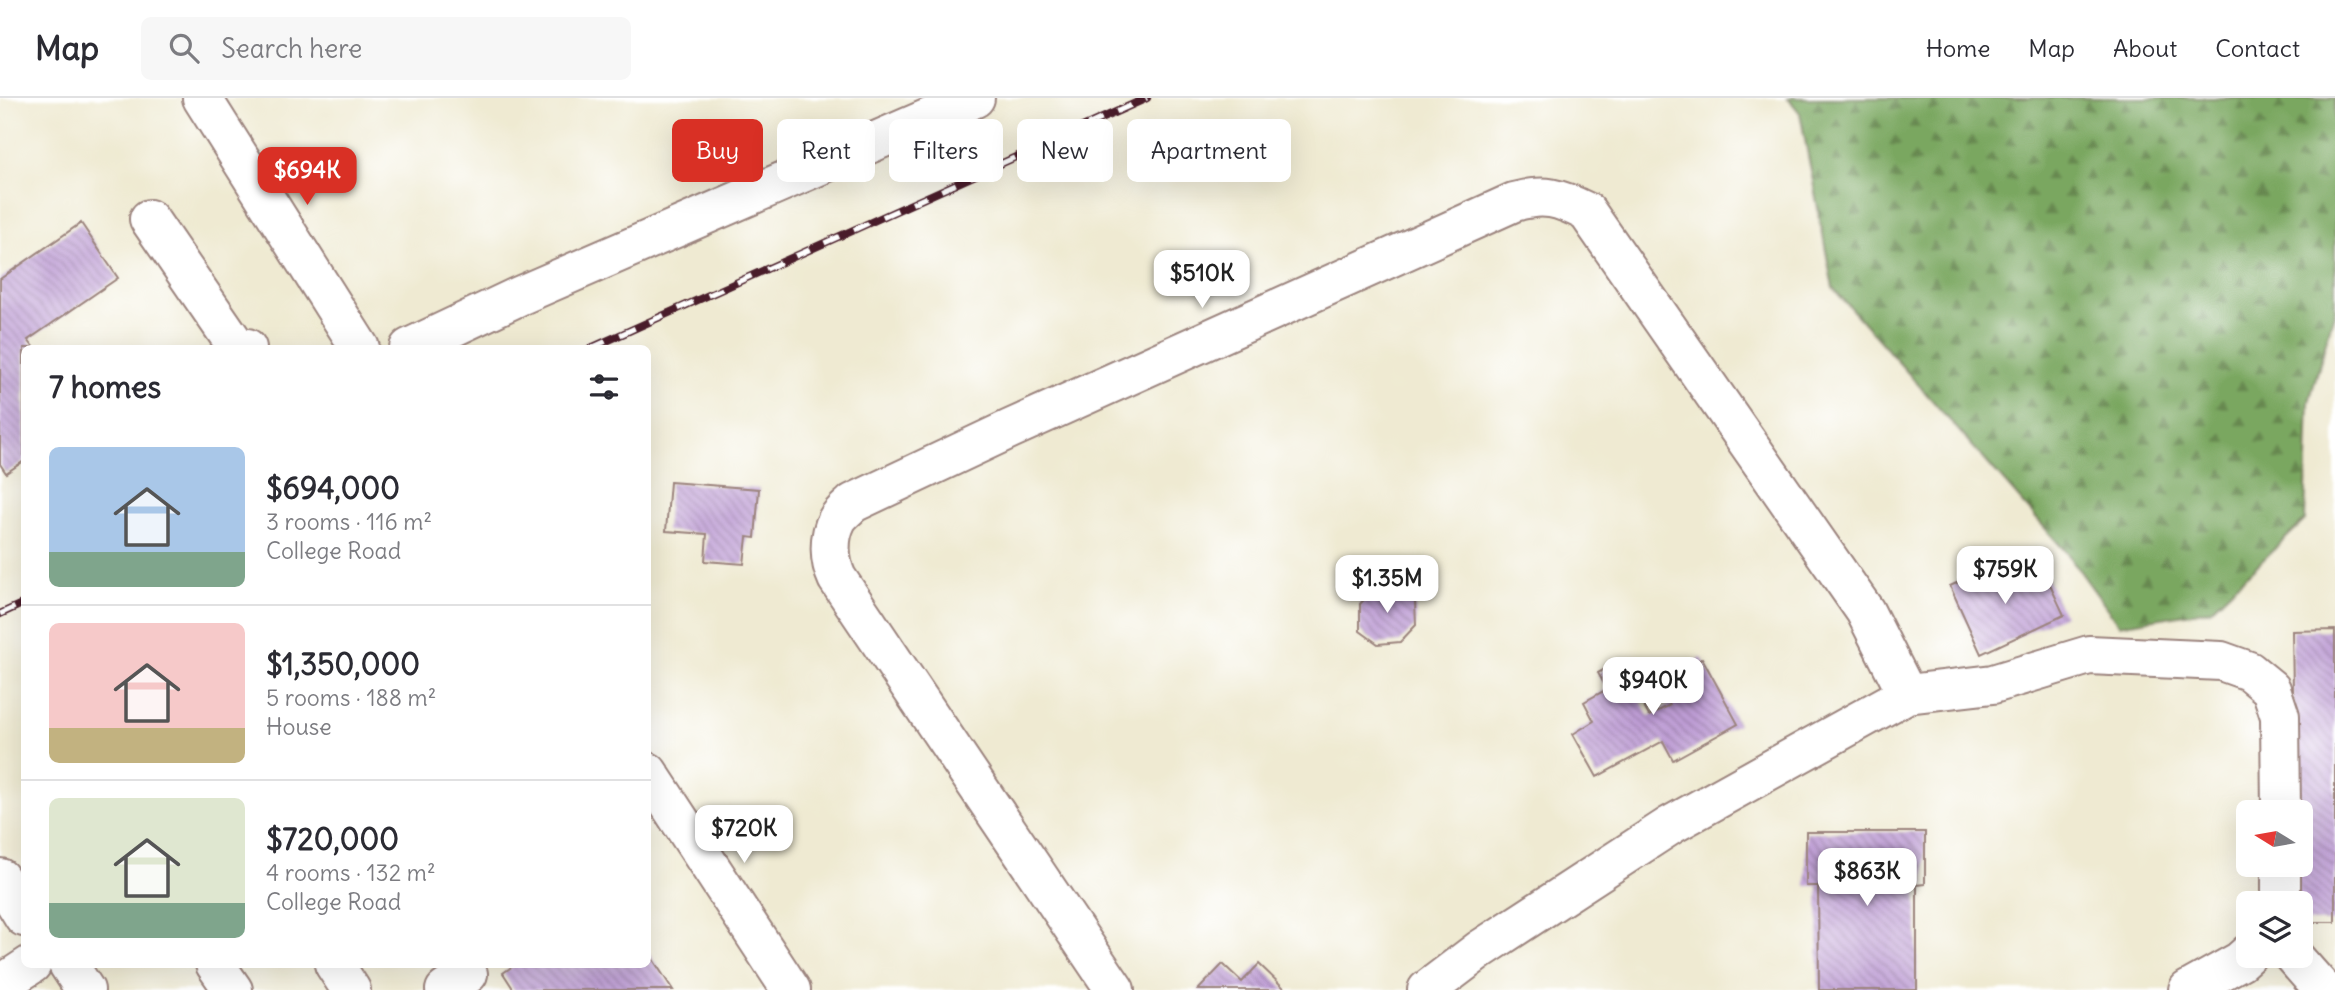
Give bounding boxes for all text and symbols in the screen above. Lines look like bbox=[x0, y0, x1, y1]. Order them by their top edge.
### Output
search box bbox=[141, 17, 631, 80]
text: Map bbox=[35, 27, 99, 69]
icon: search bbox=[165, 29, 203, 67]
text: Search here bbox=[221, 32, 362, 65]
text: Home bbox=[1926, 33, 1990, 63]
text: Map bbox=[2028, 33, 2075, 63]
text: About bbox=[2113, 33, 2177, 63]
text: Contact bbox=[2215, 33, 2300, 63]
chip: Buy bbox=[672, 119, 763, 182]
chip: Rent bbox=[777, 119, 875, 182]
chip: Filters bbox=[889, 119, 1003, 182]
chip: New bbox=[1017, 119, 1113, 182]
chip: Apartment bbox=[1127, 119, 1291, 182]
pin: $694K bbox=[258, 148, 356, 207]
text: $694K bbox=[274, 155, 340, 184]
pin: $510K bbox=[1153, 250, 1251, 310]
text: $510K bbox=[1170, 258, 1234, 287]
text: 7 homes bbox=[49, 368, 161, 406]
icon: filters bbox=[585, 368, 623, 406]
text: $694,000 bbox=[266, 469, 400, 507]
icon: home bbox=[105, 475, 189, 559]
text: 3 rooms · 116 m² bbox=[266, 507, 432, 536]
text: College Road bbox=[266, 536, 401, 565]
pin: $759K bbox=[1956, 546, 2054, 606]
text: $759K bbox=[1973, 554, 2037, 583]
pin: $1.35M bbox=[1330, 556, 1444, 615]
text: $1.35M bbox=[1351, 563, 1423, 592]
text: $1,350,000 bbox=[266, 645, 420, 683]
icon: home bbox=[105, 651, 189, 735]
pin: $940K bbox=[1604, 658, 1702, 717]
text: $940K bbox=[1619, 665, 1687, 694]
text: 5 rooms · 188 m² bbox=[266, 683, 436, 712]
text: House bbox=[266, 712, 332, 741]
north arrow bbox=[2236, 800, 2314, 877]
map controls bbox=[2236, 800, 2313, 968]
pin: $720K bbox=[695, 806, 793, 865]
text: $720K bbox=[711, 813, 777, 842]
text: $720,000 bbox=[266, 820, 399, 858]
icon: home bbox=[105, 826, 189, 910]
pin: $863K bbox=[1818, 848, 1916, 908]
text: $863K bbox=[1834, 856, 1900, 885]
text: 4 rooms · 132 m² bbox=[266, 858, 436, 887]
text: College Road bbox=[266, 887, 401, 916]
button: layers bbox=[2236, 891, 2313, 968]

